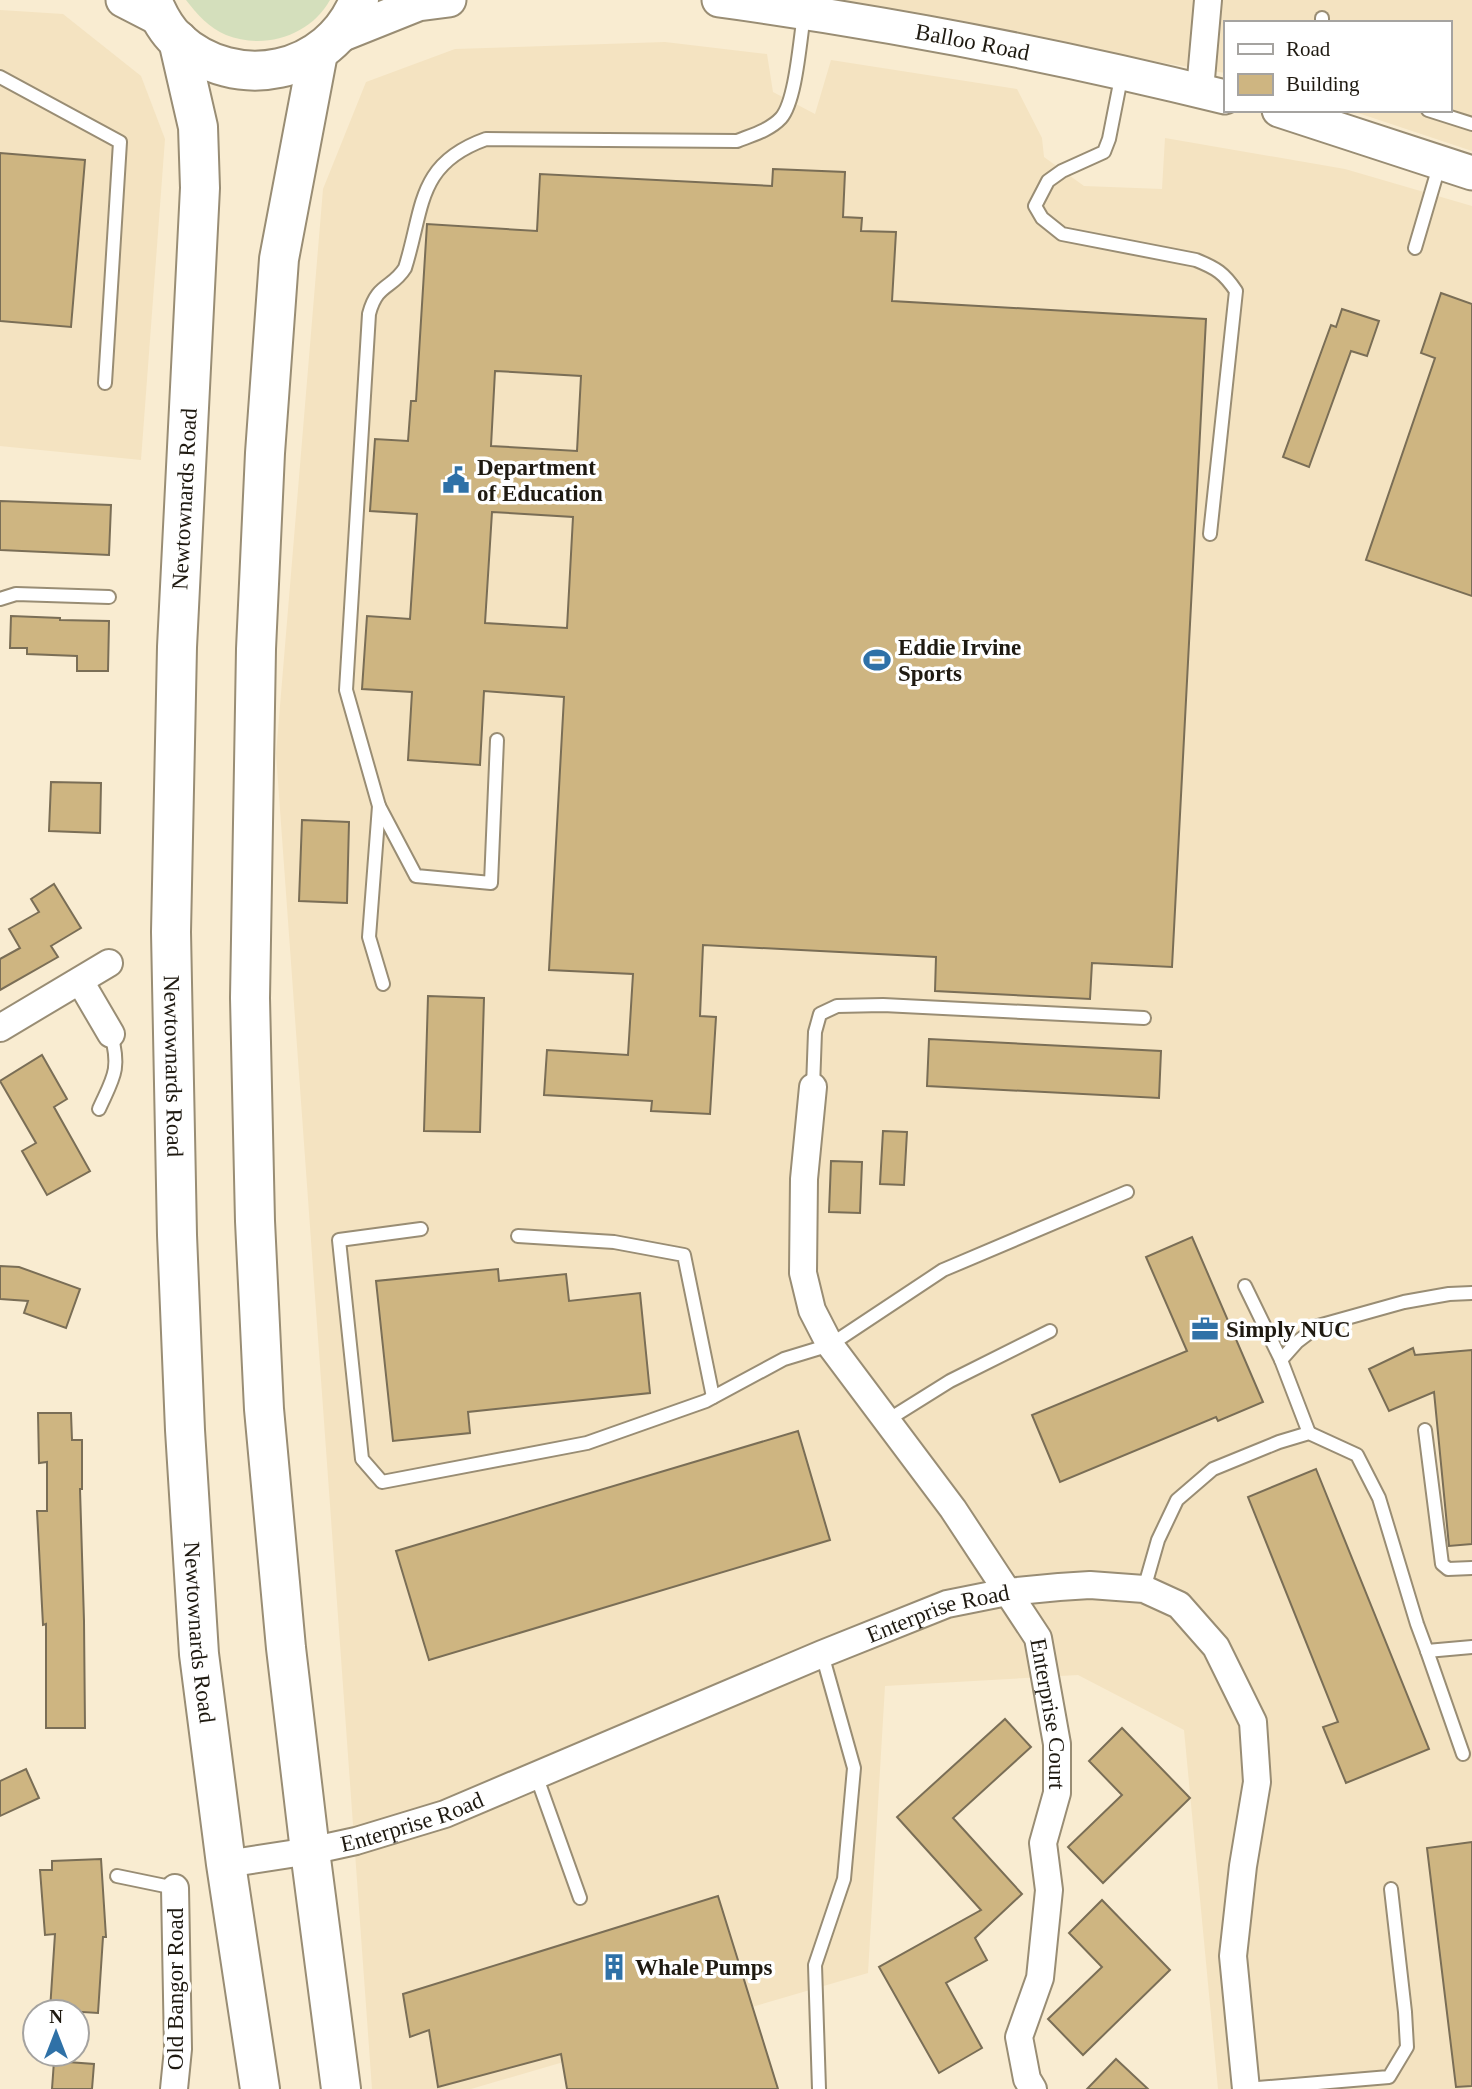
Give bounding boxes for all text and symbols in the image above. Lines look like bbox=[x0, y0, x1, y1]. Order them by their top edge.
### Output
street label: Balloo Road bbox=[913, 19, 1032, 66]
legend bbox=[1224, 21, 1451, 112]
text: Road bbox=[1286, 37, 1331, 61]
text: Building bbox=[1286, 72, 1360, 96]
street label: Newtownards Road bbox=[167, 407, 202, 591]
place label: Department of Education bbox=[477, 455, 603, 506]
public building icon: Department of Education bbox=[441, 465, 471, 495]
place label: Eddie Irvine Sports bbox=[898, 635, 1021, 686]
sports icon: Eddie Irvine Sports bbox=[862, 645, 892, 675]
street label: Newtownards Road bbox=[159, 975, 187, 1158]
office icon: Simply NUC bbox=[1190, 1314, 1220, 1344]
place label: Simply NUC bbox=[1226, 1317, 1351, 1342]
street label: Newtownards Road bbox=[179, 1541, 220, 1725]
street label: Enterprise Road bbox=[863, 1580, 1012, 1648]
street label: Enterprise Court bbox=[1025, 1636, 1069, 1790]
street label: Enterprise Road bbox=[338, 1787, 488, 1857]
street label: Old Bangor Road bbox=[163, 1907, 188, 2070]
building icon: Whale Pumps bbox=[599, 1952, 629, 1982]
place label: Whale Pumps bbox=[635, 1955, 772, 1980]
north arrow bbox=[21, 1998, 91, 2068]
text: N bbox=[49, 2006, 63, 2027]

